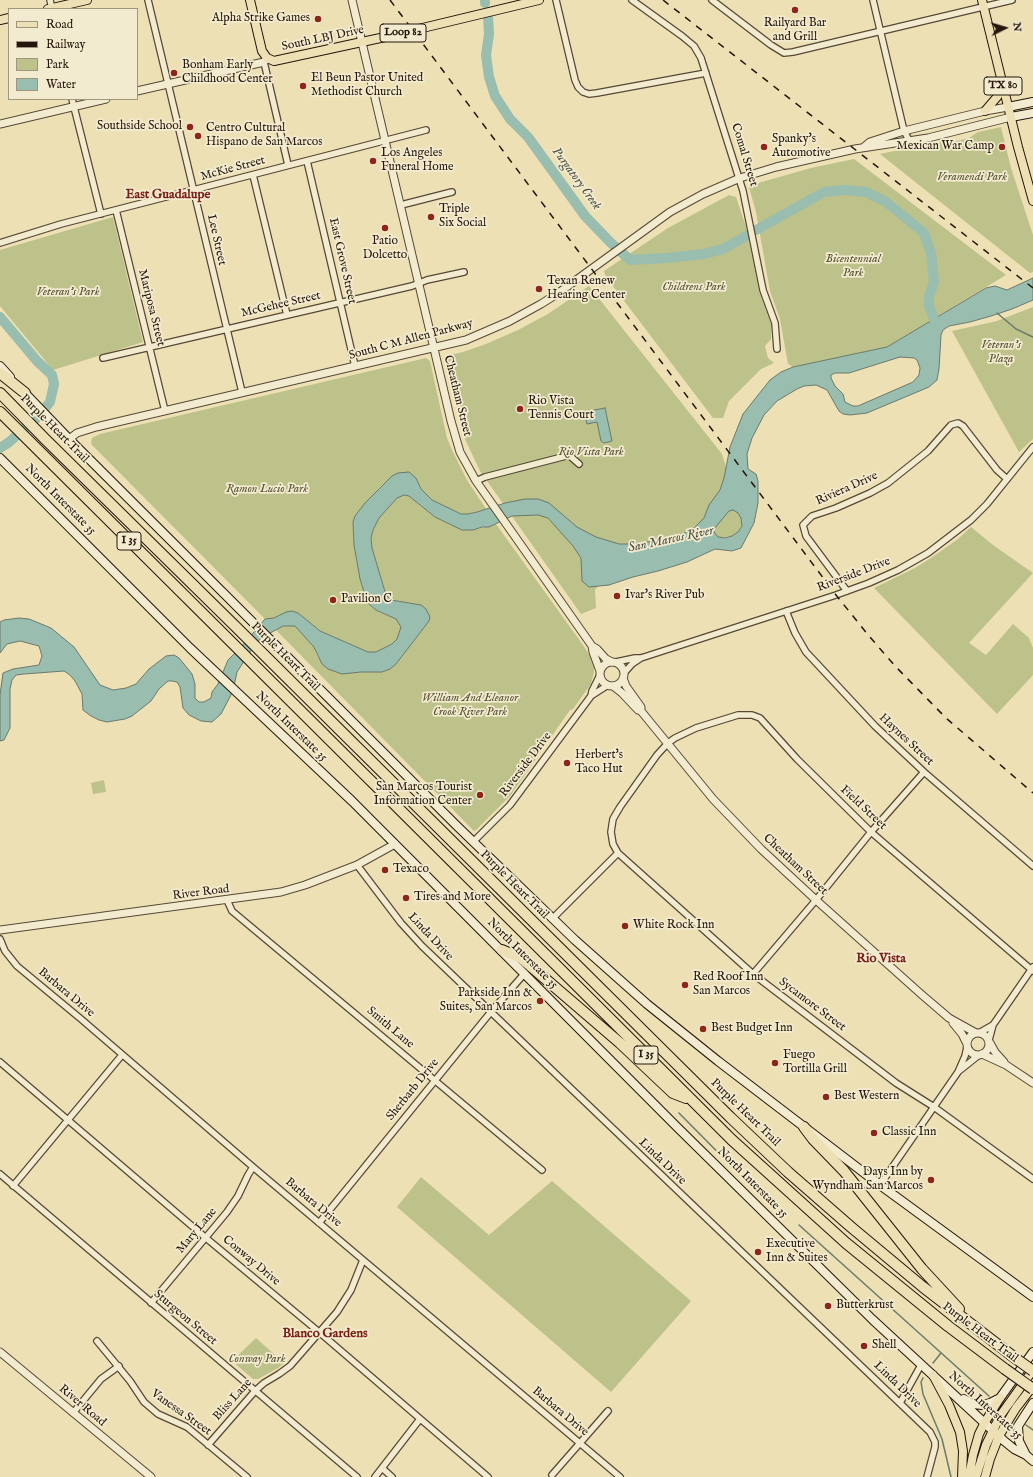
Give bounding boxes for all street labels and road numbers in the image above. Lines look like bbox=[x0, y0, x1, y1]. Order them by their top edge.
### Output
street label: South LBJ Drive bbox=[281, 23, 365, 55]
road number: Loop 82 bbox=[380, 24, 426, 42]
road number: TX 80 bbox=[984, 77, 1022, 95]
street label: Comal Street bbox=[728, 122, 760, 188]
street label: McKie Street bbox=[199, 154, 267, 184]
street label: Lee Street bbox=[203, 213, 229, 267]
street label: East Grove Street bbox=[325, 217, 359, 305]
street label: Mariposa Street bbox=[134, 268, 168, 348]
street label: McGehee Street bbox=[240, 289, 322, 321]
street label: South C M Allen Parkway bbox=[347, 317, 475, 363]
street label: Cheatham Street bbox=[440, 354, 474, 438]
street label: Purple Heart Trail bbox=[17, 392, 91, 466]
street label: North Interstate 35 bbox=[22, 462, 98, 538]
street label: Riviera Drive bbox=[814, 469, 880, 509]
road number: I 35 bbox=[117, 532, 141, 550]
street label: Riverside Drive bbox=[815, 554, 893, 596]
street label: Purple Heart Trail bbox=[248, 620, 322, 694]
street label: North Interstate 35 bbox=[252, 689, 330, 765]
street label: Haynes Street bbox=[876, 711, 936, 769]
street label: Riverside Drive bbox=[497, 730, 555, 800]
street label: Field Street bbox=[837, 783, 889, 833]
street label: Cheatham Street bbox=[760, 831, 830, 899]
street label: Purple Heart Trail bbox=[477, 848, 551, 922]
street label: River Road bbox=[172, 882, 230, 904]
street label: Linda Drive bbox=[404, 910, 456, 964]
street label: North Interstate 35 bbox=[484, 916, 560, 992]
street label: Barbara Drive bbox=[35, 965, 97, 1021]
street label: Sycamore Street bbox=[776, 975, 848, 1035]
street label: Smith Lane bbox=[363, 1004, 417, 1052]
road number: I 35 bbox=[634, 1046, 658, 1064]
street label: Sherbarb Drive bbox=[384, 1056, 442, 1124]
street label: Purple Heart Trail bbox=[707, 1076, 783, 1150]
street label: Linda Drive bbox=[635, 1136, 689, 1188]
street label: North Interstate 35 bbox=[714, 1145, 790, 1221]
street label: Barbara Drive bbox=[282, 1175, 344, 1231]
street label: Mary Lane bbox=[174, 1205, 220, 1257]
street label: Conway Drive bbox=[219, 1233, 283, 1289]
street label: Sturgeon Street bbox=[150, 1287, 220, 1349]
street label: Purple Heart Trail bbox=[939, 1300, 1021, 1366]
street label: Linda Drive bbox=[870, 1359, 924, 1411]
street label: North Interstate 35 bbox=[945, 1369, 1025, 1443]
street label: Bliss Lane bbox=[211, 1376, 255, 1424]
street label: River Road bbox=[55, 1382, 109, 1430]
street label: Barbara Drive bbox=[529, 1384, 591, 1440]
street label: Vanessa Street bbox=[148, 1387, 214, 1439]

